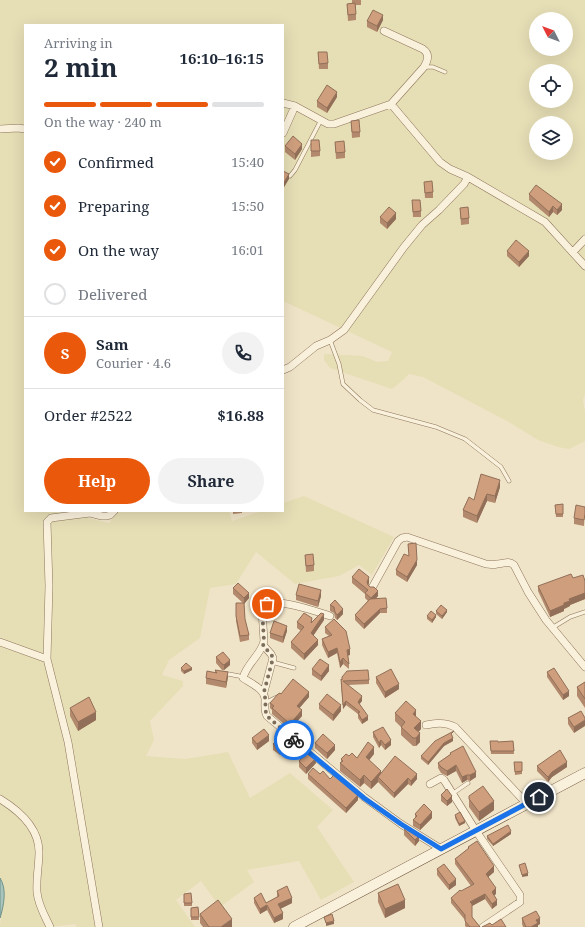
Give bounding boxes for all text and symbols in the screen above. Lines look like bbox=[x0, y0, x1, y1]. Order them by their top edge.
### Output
north arrow bbox=[529, 12, 573, 56]
map controls bbox=[529, 12, 573, 160]
text: Arriving in bbox=[44, 34, 113, 52]
text: 16:10–16:15 bbox=[180, 48, 264, 68]
text: 2 min bbox=[44, 49, 118, 85]
button: locate bbox=[529, 64, 573, 108]
text: On the way · 240 m bbox=[44, 113, 162, 131]
button: layers bbox=[529, 116, 573, 160]
icon: check bbox=[44, 151, 66, 173]
text: Confirmed bbox=[78, 152, 154, 172]
text: 15:40 bbox=[231, 153, 264, 171]
icon: check bbox=[44, 195, 66, 217]
text: Preparing bbox=[78, 196, 149, 216]
text: 15:50 bbox=[231, 197, 264, 215]
icon: check bbox=[44, 239, 66, 261]
text: On the way bbox=[78, 240, 159, 260]
text: 16:01 bbox=[231, 241, 264, 259]
text: Delivered bbox=[78, 284, 147, 304]
button: phone bbox=[222, 332, 264, 374]
text: Sam bbox=[96, 334, 128, 354]
text: S bbox=[61, 343, 69, 363]
text: Courier · 4.6 bbox=[96, 354, 171, 372]
text: Order #2522 bbox=[44, 405, 132, 425]
text: $16.88 bbox=[217, 405, 264, 425]
button: Help bbox=[44, 458, 150, 504]
button: Share bbox=[158, 458, 264, 504]
pin bbox=[250, 587, 284, 621]
icon: bag bbox=[256, 593, 278, 615]
courier bbox=[274, 720, 314, 760]
icon: bike bbox=[283, 729, 305, 751]
pin bbox=[522, 780, 556, 814]
icon: home bbox=[528, 786, 550, 808]

